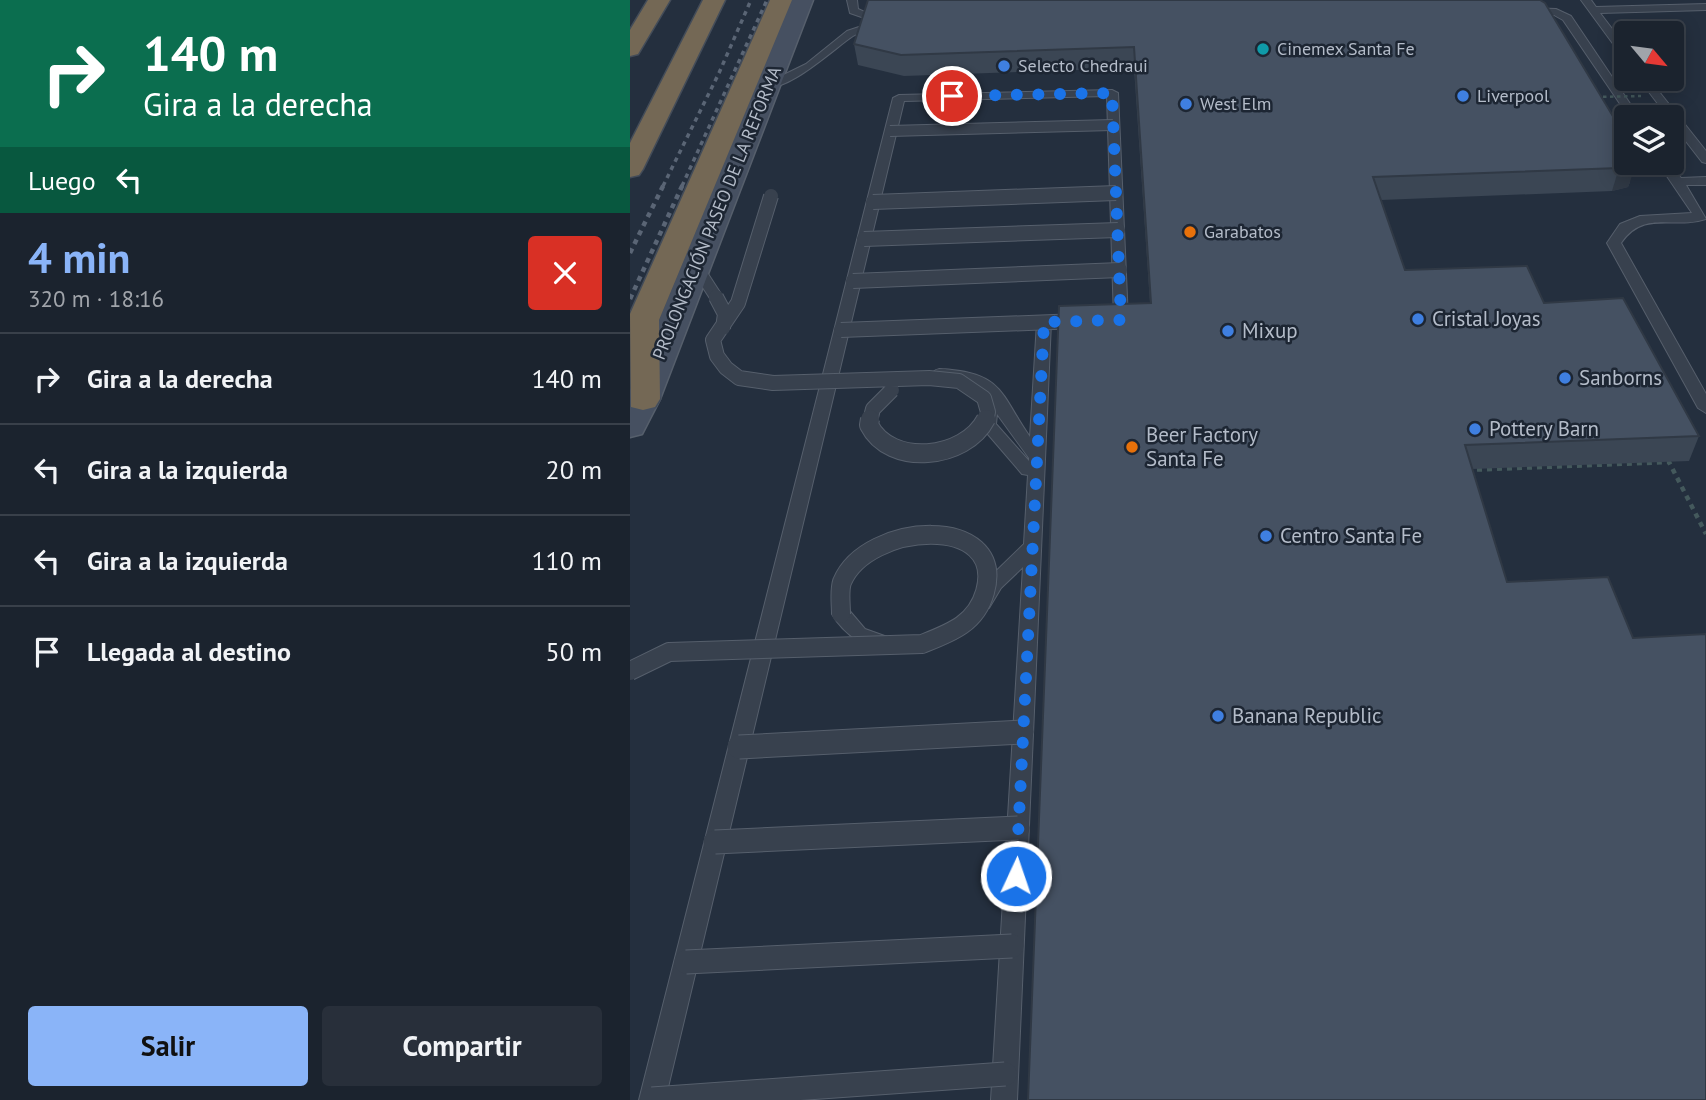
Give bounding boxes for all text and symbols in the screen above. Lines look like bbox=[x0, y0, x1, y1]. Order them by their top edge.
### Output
text: 140 m bbox=[143, 21, 278, 85]
north arrow bbox=[1614, 21, 1684, 91]
map controls bbox=[1614, 21, 1684, 175]
icon: right bbox=[28, 28, 119, 119]
place label: Cinemex Santa Fe bbox=[1277, 37, 1415, 60]
marker: Cinemex Santa Fe bbox=[1255, 41, 1271, 57]
place label: Selecto Chedraui bbox=[1018, 54, 1148, 77]
marker: Selecto Chedraui bbox=[996, 58, 1012, 74]
street label: PROLONGACIÓN PASEO DE LA REFORMA bbox=[647, 62, 786, 363]
pin bbox=[922, 66, 982, 126]
icon: arrive bbox=[933, 77, 971, 115]
text: Gira a la derecha bbox=[143, 83, 373, 125]
place label: Liverpool bbox=[1477, 84, 1550, 107]
marker: Liverpool bbox=[1455, 88, 1471, 104]
place label: West Elm bbox=[1200, 92, 1271, 115]
marker: West Elm bbox=[1178, 96, 1194, 112]
button: layers bbox=[1614, 105, 1684, 175]
icon: left bbox=[110, 161, 148, 199]
text: Luego bbox=[28, 164, 96, 197]
place label: Garabatos bbox=[1204, 220, 1281, 243]
marker: Garabatos bbox=[1182, 224, 1198, 240]
text: 4 min bbox=[28, 230, 130, 285]
button: close bbox=[528, 236, 602, 310]
text: 320 m · 18:16 bbox=[28, 284, 164, 313]
place label: Cristal Joyas bbox=[1432, 305, 1541, 332]
marker: Cristal Joyas bbox=[1410, 311, 1426, 327]
place label: Mixup bbox=[1242, 317, 1298, 344]
marker: Mixup bbox=[1220, 323, 1236, 339]
icon: right bbox=[28, 360, 66, 398]
text: Gira a la derecha bbox=[87, 362, 273, 395]
text: 140 m bbox=[531, 362, 602, 395]
place label: Sanborns bbox=[1579, 364, 1662, 391]
marker: Sanborns bbox=[1557, 370, 1573, 386]
place label: Pottery Barn bbox=[1489, 415, 1599, 442]
place label: Beer Factory Santa Fe bbox=[1146, 421, 1258, 472]
marker: Pottery Barn bbox=[1467, 421, 1483, 437]
marker: Beer Factory Santa Fe bbox=[1124, 439, 1140, 455]
icon: left bbox=[28, 451, 66, 489]
text: Gira a la izquierda bbox=[87, 453, 288, 486]
text: 20 m bbox=[546, 453, 602, 486]
place label: Centro Santa Fe bbox=[1280, 522, 1422, 549]
marker: Centro Santa Fe bbox=[1258, 528, 1274, 544]
icon: left bbox=[28, 542, 66, 580]
text: Gira a la izquierda bbox=[87, 544, 288, 577]
text: 110 m bbox=[531, 544, 602, 577]
icon: arrive bbox=[28, 633, 66, 671]
text: Llegada al destino bbox=[87, 635, 291, 668]
text: 50 m bbox=[546, 635, 602, 668]
place label: Banana Republic bbox=[1232, 702, 1382, 729]
marker: Banana Republic bbox=[1210, 708, 1226, 724]
position arrow bbox=[979, 839, 1053, 913]
button: Salir bbox=[28, 1006, 308, 1086]
button: Compartir bbox=[322, 1006, 602, 1086]

